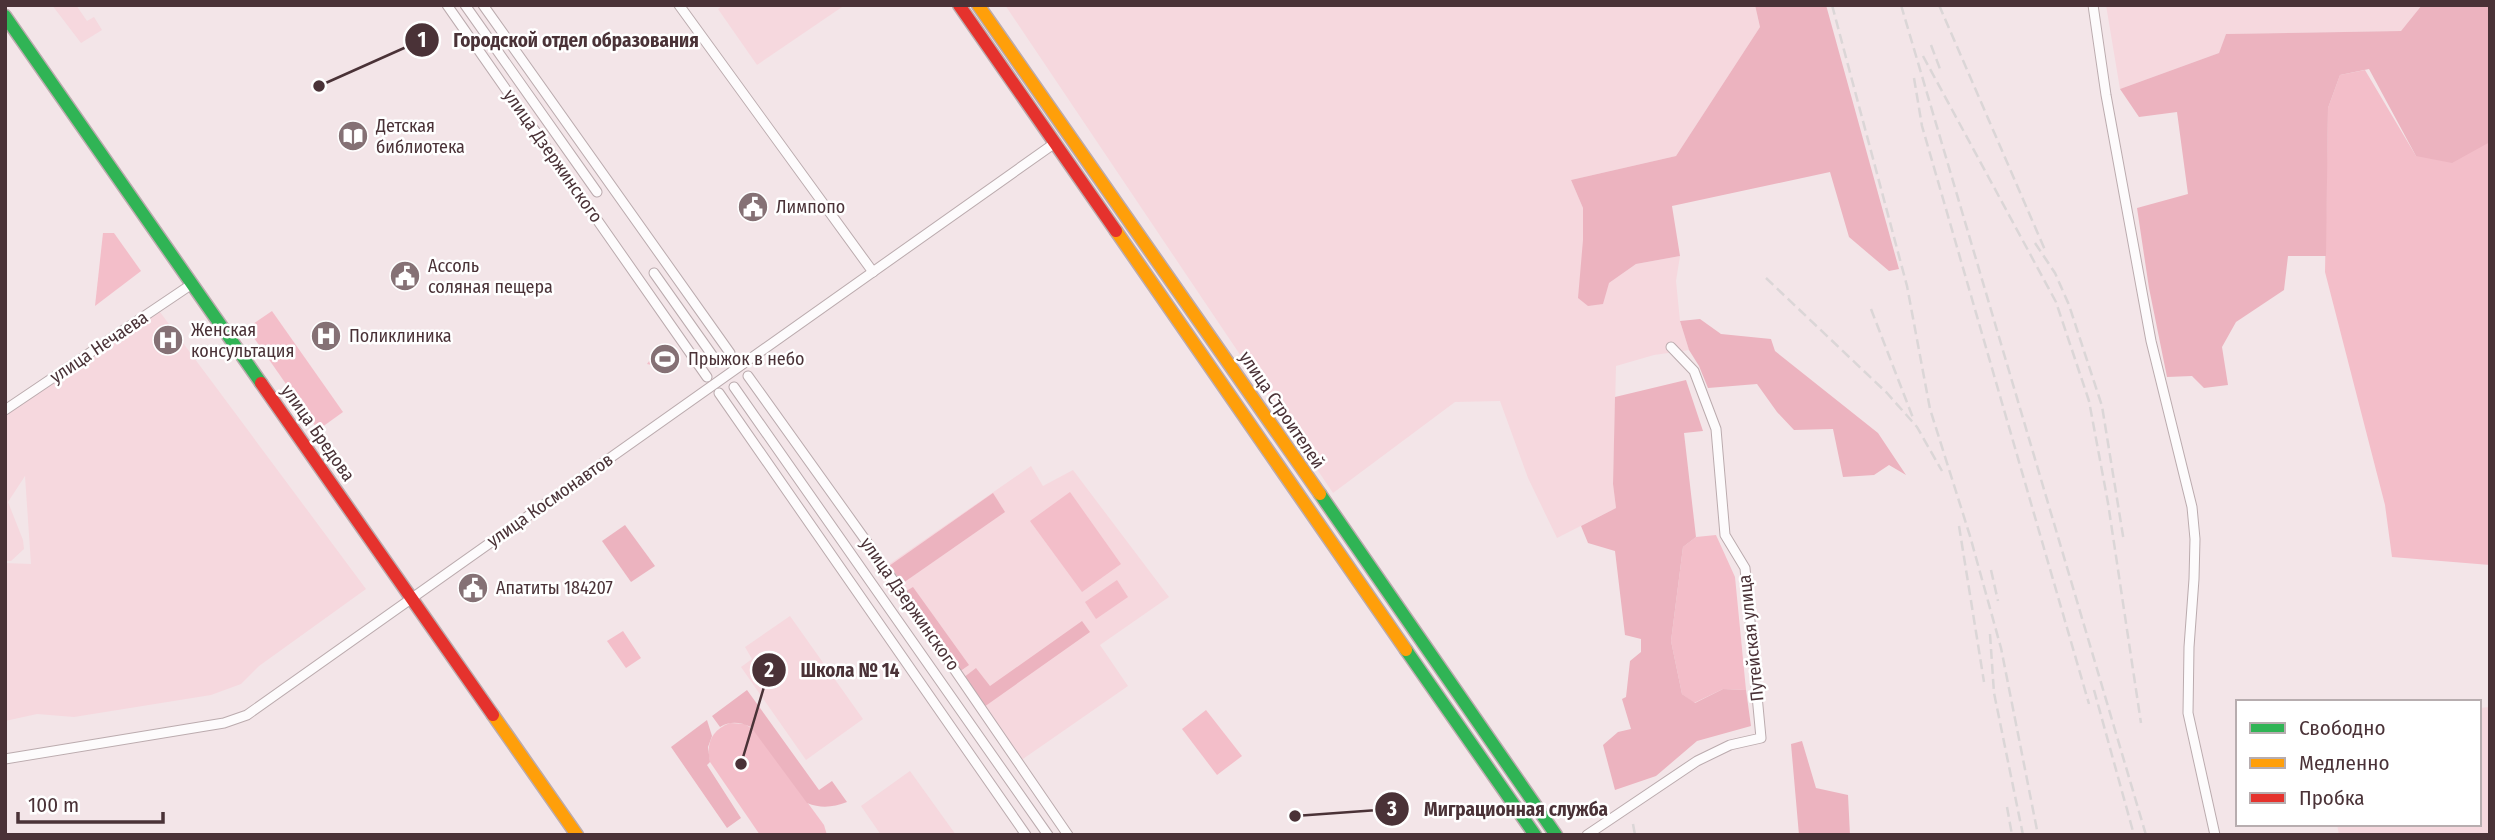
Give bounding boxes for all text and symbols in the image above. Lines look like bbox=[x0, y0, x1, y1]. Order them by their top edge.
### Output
callout: Городской отдел образования bbox=[404, 20, 712, 60]
text: 1 bbox=[418, 27, 426, 53]
text: Городской отдел образования bbox=[453, 29, 699, 52]
street label: улица Дзержинского bbox=[499, 85, 607, 227]
place label: Детская библиотека bbox=[375, 115, 465, 158]
library icon: Детская библиотека bbox=[336, 119, 370, 153]
public building icon: Лимпопо bbox=[736, 190, 770, 224]
place label: Лимпопо bbox=[776, 196, 845, 218]
place label: Ассоль соляная пещера bbox=[428, 255, 553, 298]
public building icon: Ассоль соляная пещера bbox=[388, 259, 422, 293]
street label: улица Нечаева bbox=[46, 306, 152, 388]
place label: Женская консультация bbox=[191, 319, 294, 362]
hospital icon: Поликлиника bbox=[309, 319, 343, 353]
hospital icon: Женская консультация bbox=[151, 323, 185, 357]
place label: Поликлиника bbox=[349, 325, 452, 347]
sports icon: Прыжок в небо bbox=[648, 342, 682, 376]
street label: улица Строителей bbox=[1235, 347, 1329, 473]
place label: Прыжок в небо bbox=[688, 348, 804, 370]
street label: улица Бредова bbox=[277, 380, 360, 486]
street label: улица Космонавтов bbox=[483, 448, 617, 552]
street label: улица Дзержинского bbox=[856, 533, 964, 675]
public building icon: Апатиты 184207 bbox=[456, 571, 490, 605]
street label: Путейская улица bbox=[1733, 573, 1769, 702]
place label: Апатиты 184207 bbox=[496, 577, 613, 599]
callout: Школа № 14 bbox=[751, 650, 914, 690]
text: 2 bbox=[763, 657, 774, 683]
text: Школа № 14 bbox=[800, 659, 900, 682]
legend bbox=[2236, 700, 2481, 826]
text: Свободно bbox=[2299, 715, 2385, 741]
text: Медленно bbox=[2299, 750, 2389, 776]
scale bar bbox=[18, 780, 163, 824]
text: Пробка bbox=[2299, 785, 2365, 811]
callout: Миграционная служба bbox=[1375, 789, 1622, 829]
text: 100 m bbox=[28, 792, 79, 818]
text: 3 bbox=[1386, 796, 1397, 822]
text: Миграционная служба bbox=[1424, 798, 1608, 821]

